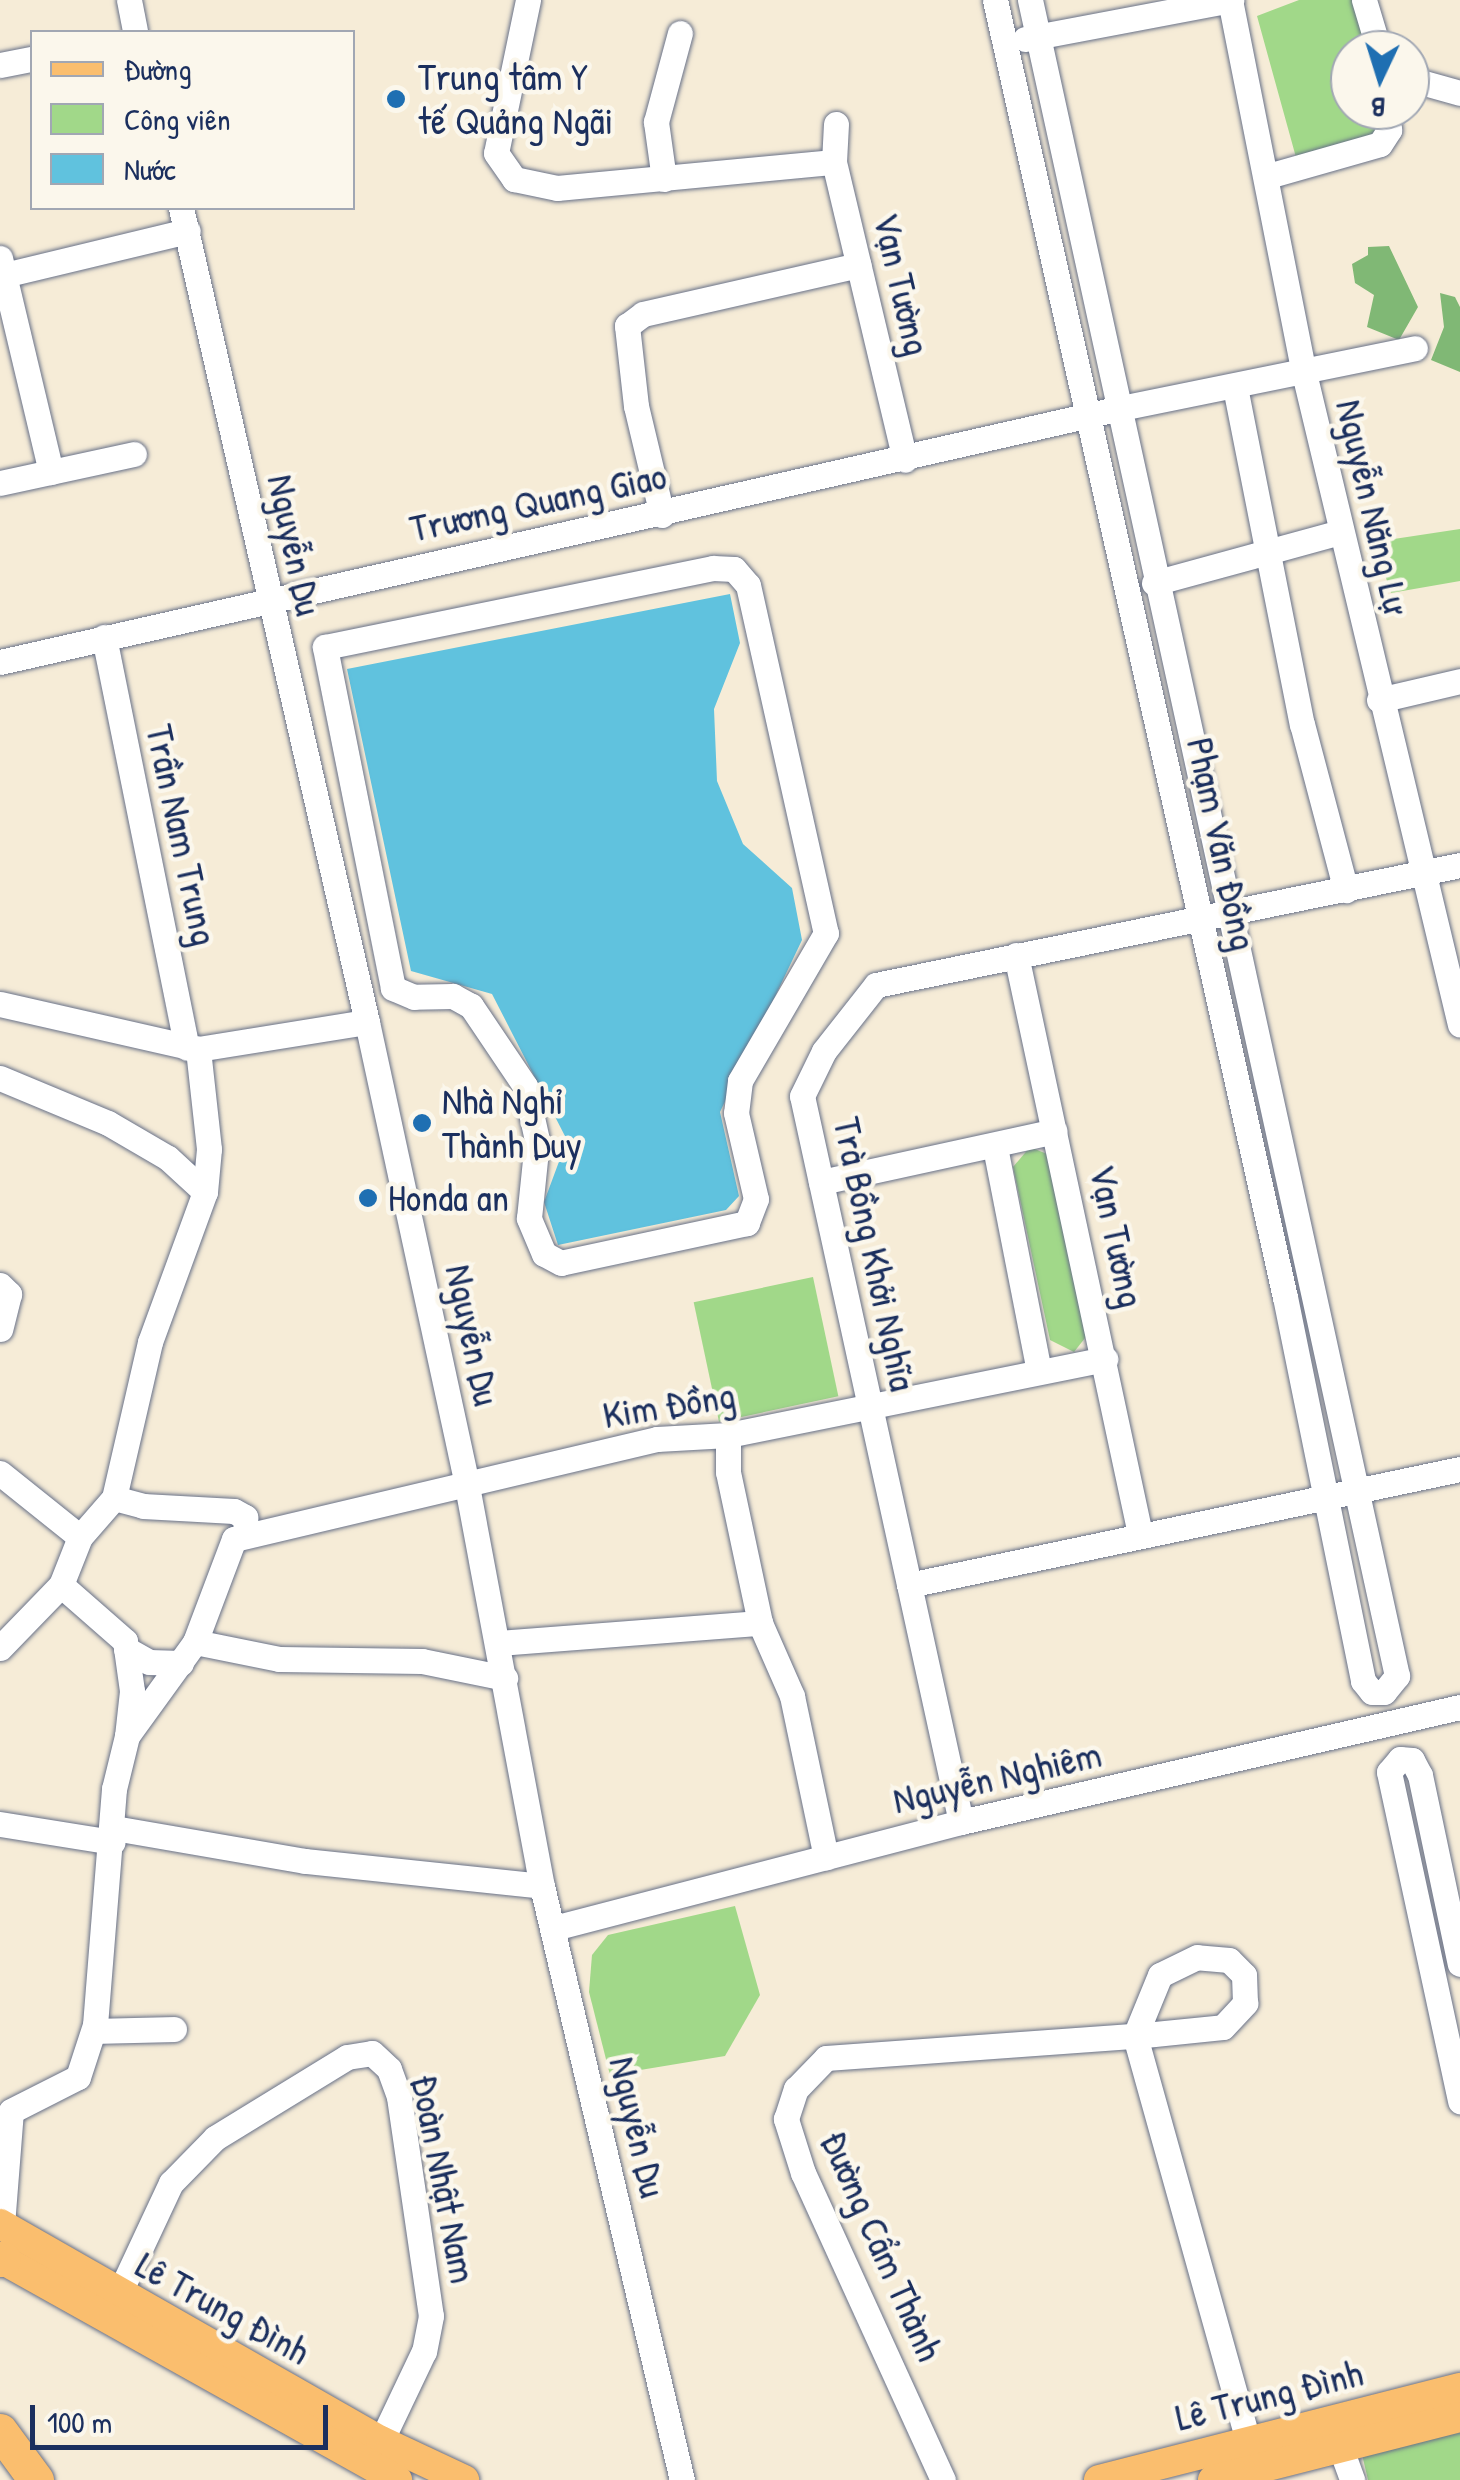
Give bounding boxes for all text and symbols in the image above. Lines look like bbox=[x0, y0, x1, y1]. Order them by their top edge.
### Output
legend bbox=[30, 30, 355, 210]
north arrow bbox=[1330, 30, 1430, 130]
text: Đường bbox=[124, 49, 192, 89]
place label: Trung tâm Y tế Quảng Ngãi bbox=[418, 54, 613, 143]
marker: Trung tâm Y tế Quảng Ngãi bbox=[383, 86, 409, 112]
text: B bbox=[1370, 88, 1386, 127]
text: Công viên bbox=[124, 99, 231, 139]
text: Nước bbox=[124, 149, 176, 189]
street label: Vạn Tường bbox=[864, 208, 940, 360]
street label: Nguyễn Năng Lự bbox=[1326, 395, 1420, 617]
street label: Trương Quang Giao bbox=[406, 453, 670, 551]
street label: Nguyễn Du bbox=[258, 470, 332, 620]
street label: Trần Nam Trung bbox=[136, 720, 228, 950]
street label: Phạm Văn Đồng bbox=[1177, 734, 1267, 954]
place label: Nhà Nghỉ Thành Duy bbox=[442, 1078, 582, 1168]
marker: Nhà Nghỉ Thành Duy bbox=[411, 1112, 433, 1134]
street label: Trà Bồng Khởi Nghĩa bbox=[824, 1113, 926, 1395]
street label: Vạn Tường bbox=[1080, 1161, 1154, 1311]
place label: Honda an bbox=[388, 1175, 509, 1221]
marker: Honda an bbox=[357, 1187, 379, 1209]
street label: Nguyễn Du bbox=[436, 1260, 510, 1410]
street label: Kim Đồng bbox=[600, 1372, 738, 1438]
street label: Nguyễn Nghiêm bbox=[889, 1731, 1105, 1823]
street label: Nguyễn Du bbox=[600, 2052, 676, 2202]
street label: Đoàn Nhật Nam bbox=[402, 2071, 486, 2287]
street label: Đường Cẩm Thành bbox=[811, 2124, 953, 2368]
street label: Lê Trung Đình bbox=[128, 2242, 318, 2374]
street label: Lê Trung Đình bbox=[1171, 2350, 1367, 2440]
scale bar bbox=[35, 2385, 332, 2447]
text: 100 m bbox=[47, 2402, 112, 2442]

